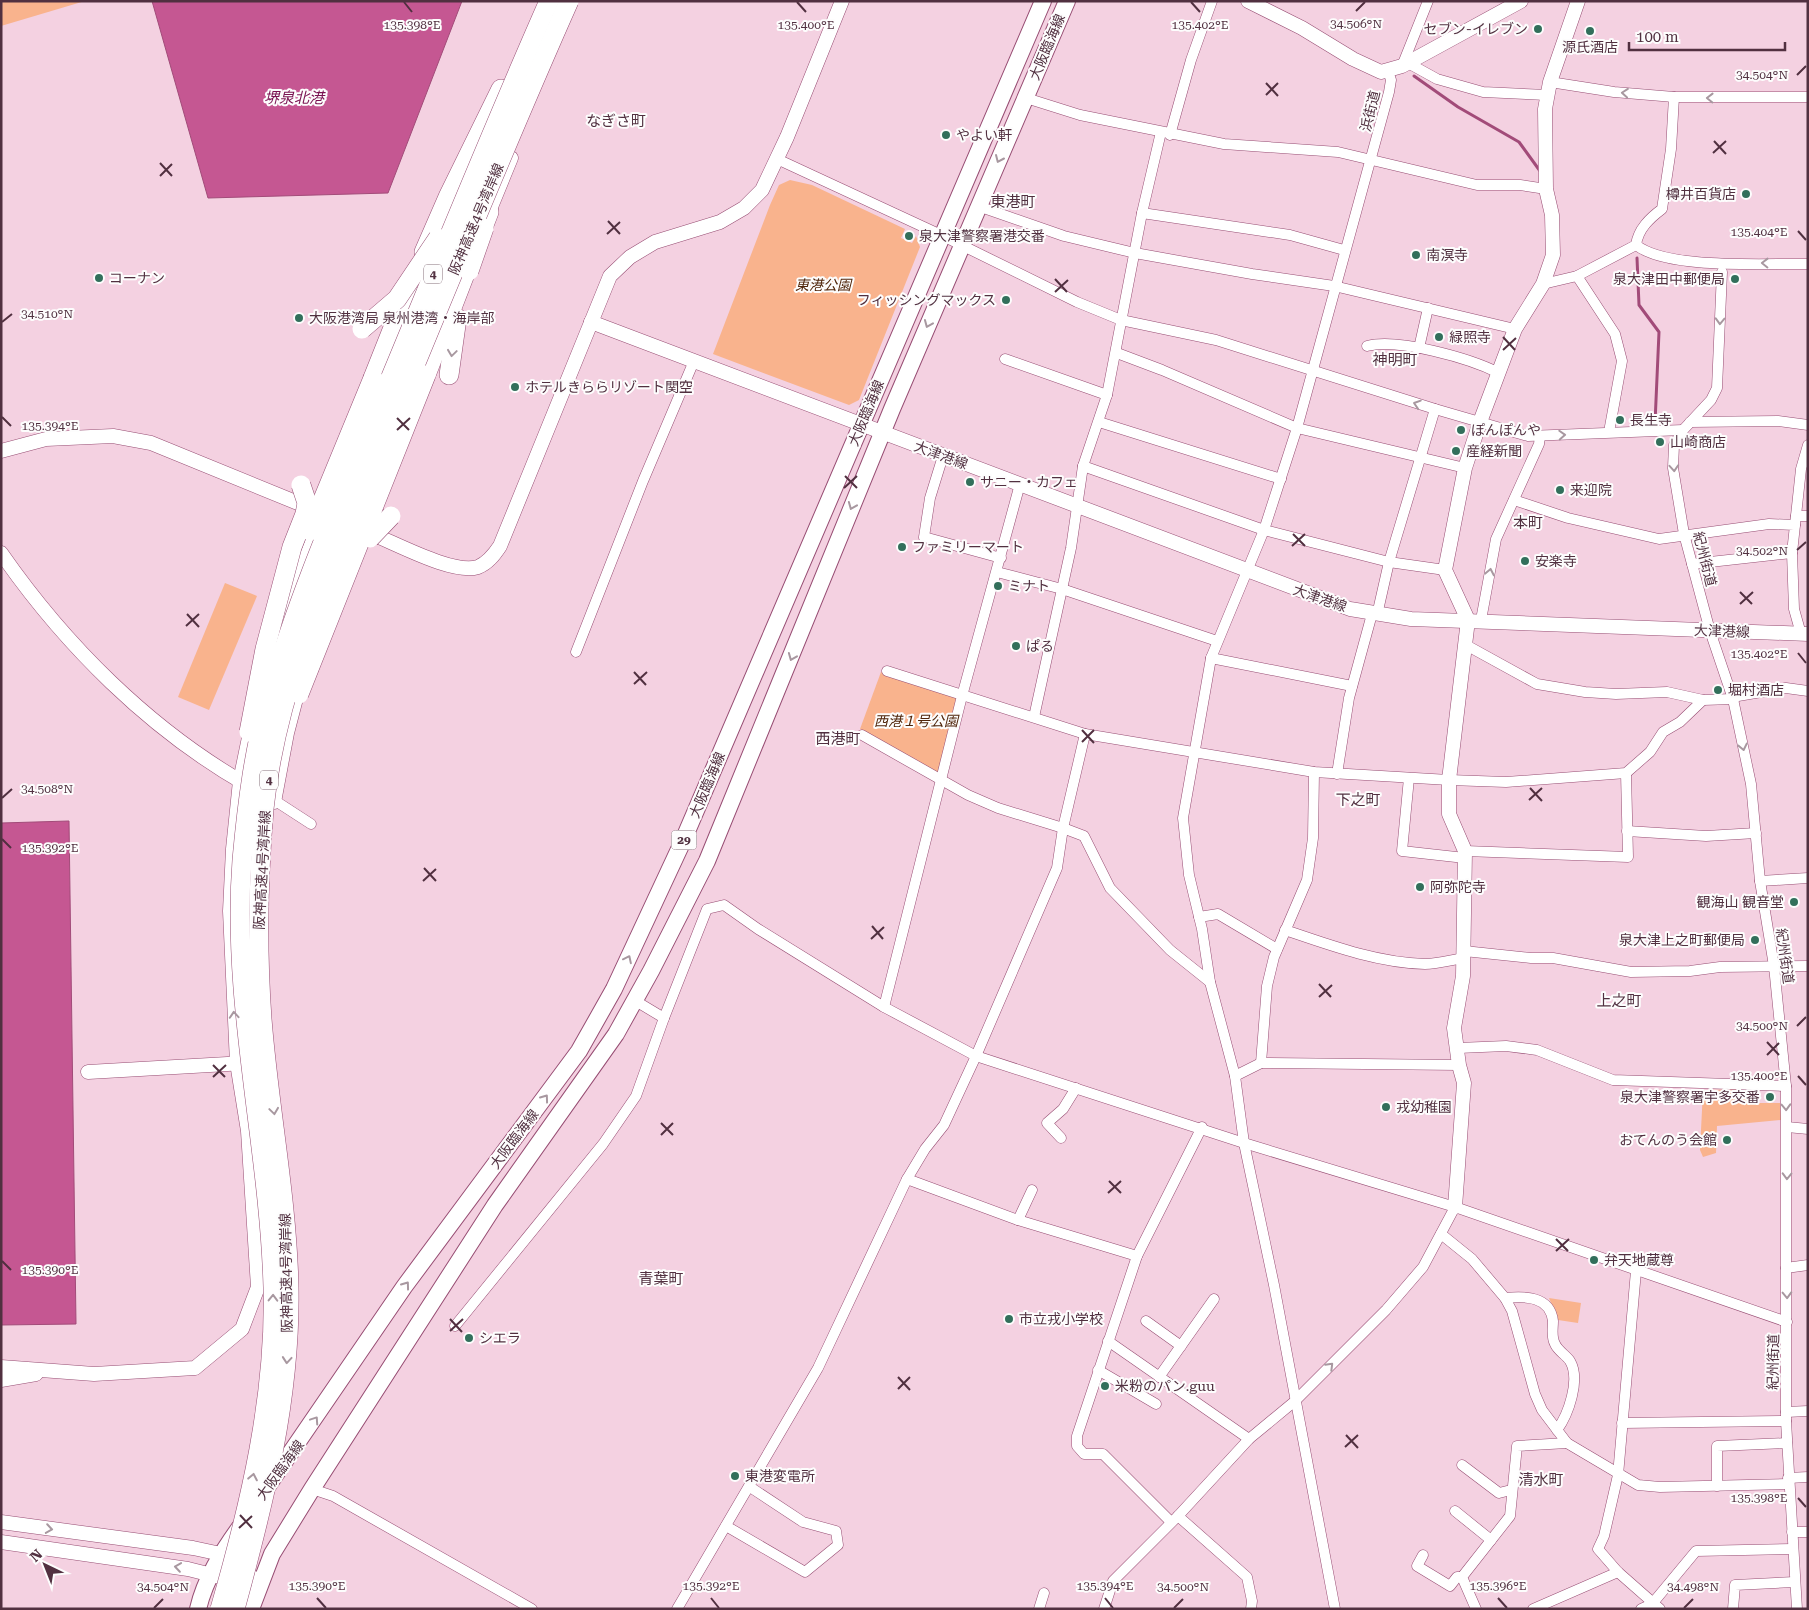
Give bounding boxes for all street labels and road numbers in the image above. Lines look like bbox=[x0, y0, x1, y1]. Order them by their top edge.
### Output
street label: 大阪臨海線 bbox=[1026, 12, 1068, 82]
street label: 浜街道 bbox=[1357, 89, 1383, 133]
street label: 阪神高速4号湾岸線 bbox=[445, 161, 507, 277]
road number: 4 bbox=[424, 264, 442, 284]
street label: 大阪臨海線 bbox=[845, 378, 887, 448]
street label: 大津港線 bbox=[912, 438, 970, 472]
street label: 紀州街道 bbox=[1690, 530, 1720, 588]
street label: 大津港線 bbox=[1291, 581, 1349, 615]
street label: 大津港線 bbox=[1694, 622, 1750, 640]
street label: 大阪臨海線 bbox=[686, 750, 728, 820]
road number: 4 bbox=[260, 770, 278, 790]
street label: 阪神高速4号湾岸線 bbox=[251, 810, 273, 930]
road number: 29 bbox=[672, 830, 696, 850]
street label: 紀州街道 bbox=[1773, 927, 1797, 985]
street label: 大阪臨海線 bbox=[487, 1106, 541, 1172]
street label: 阪神高速4号湾岸線 bbox=[277, 1213, 295, 1333]
street label: 紀州街道 bbox=[1765, 1334, 1781, 1390]
street label: 大阪臨海線 bbox=[253, 1437, 307, 1503]

